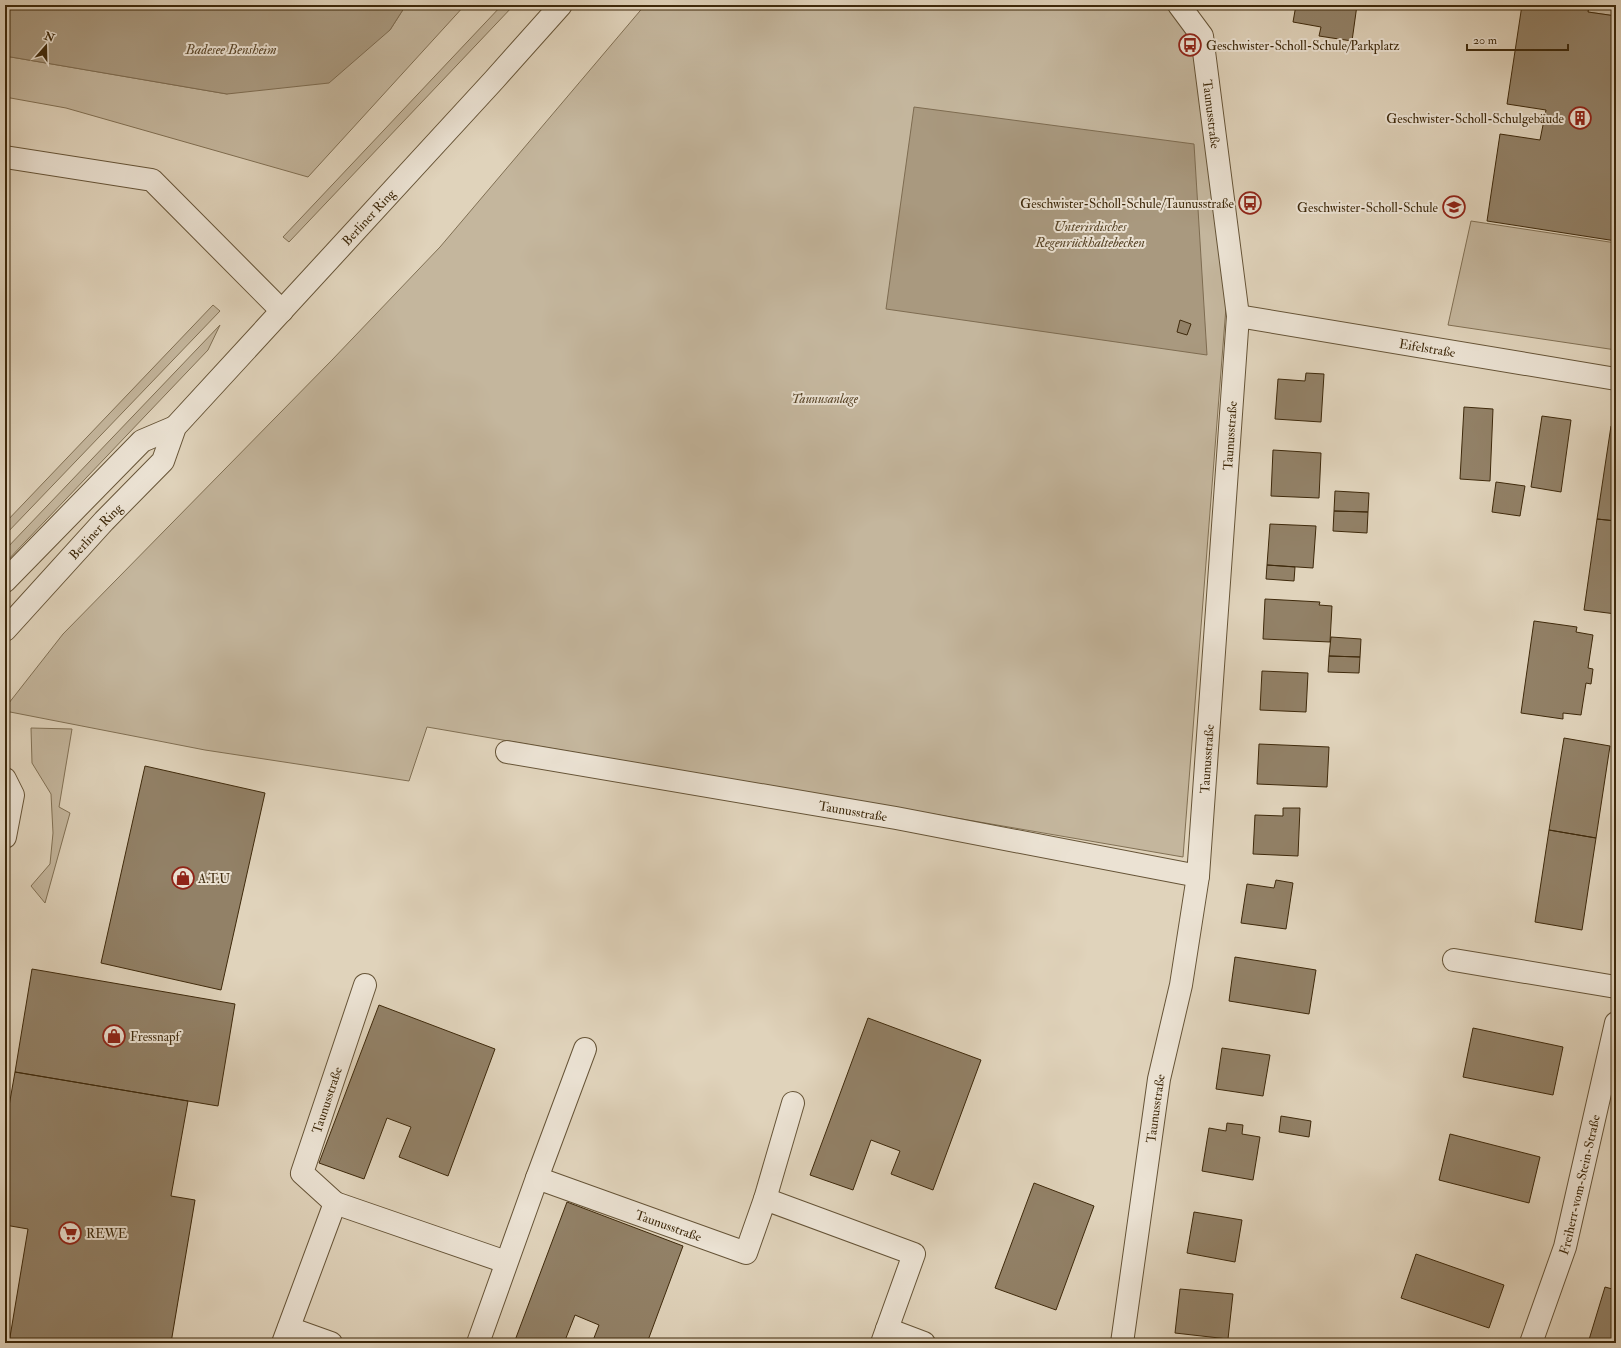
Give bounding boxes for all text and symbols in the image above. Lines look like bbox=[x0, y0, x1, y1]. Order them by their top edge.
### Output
north arrow bbox=[26, 26, 66, 66]
scale bar bbox=[1467, 26, 1568, 52]
text: N bbox=[41, 29, 57, 45]
bus stop icon: Geschwister-Scholl-Schule/Parkplatz bbox=[1177, 32, 1203, 58]
text: 20 m bbox=[1473, 33, 1498, 48]
place label: Geschwister-Scholl-Schule/Parkplatz bbox=[1206, 38, 1400, 55]
water label: Badesee Bensheim bbox=[185, 41, 276, 58]
street label: Taunusstraße bbox=[1199, 79, 1223, 150]
building icon: Geschwister-Scholl-Schulgebäude bbox=[1567, 105, 1593, 131]
place label: Geschwister-Scholl-Schulgebäude bbox=[1386, 111, 1565, 127]
street label: Berliner Ring bbox=[339, 185, 399, 249]
bus stop icon: Geschwister-Scholl-Schule/Taunusstraße bbox=[1237, 190, 1263, 216]
school or university icon: Geschwister-Scholl-Schule bbox=[1441, 194, 1467, 220]
place label: Geschwister-Scholl-Schule/Taunusstraße bbox=[1020, 196, 1235, 212]
place label: Geschwister-Scholl-Schule bbox=[1297, 200, 1439, 216]
water label: Unterirdisches Regenrückhaltebecken bbox=[1034, 218, 1145, 251]
street label: Eifelstraße bbox=[1398, 336, 1457, 361]
park label: Taunusanlage bbox=[792, 391, 859, 407]
street label: Taunusstraße bbox=[1220, 400, 1241, 471]
street label: Berliner Ring bbox=[66, 500, 127, 563]
street label: Taunusstraße bbox=[1197, 723, 1218, 794]
street label: Taunusstraße bbox=[817, 798, 889, 825]
shop icon: A.T.U bbox=[170, 865, 196, 891]
place label: A.T.U bbox=[197, 871, 230, 887]
shop icon: Fressnapf bbox=[101, 1023, 127, 1049]
place label: Fressnapf bbox=[130, 1029, 182, 1046]
street label: Taunusstraße bbox=[309, 1064, 346, 1136]
street label: Taunusstraße bbox=[1143, 1072, 1169, 1144]
street label: Freiherr-vom-Stein-Straße bbox=[1556, 1113, 1604, 1257]
street label: Taunusstraße bbox=[633, 1207, 704, 1246]
supermarket icon: REWE bbox=[57, 1220, 83, 1246]
place label: REWE bbox=[86, 1226, 127, 1242]

